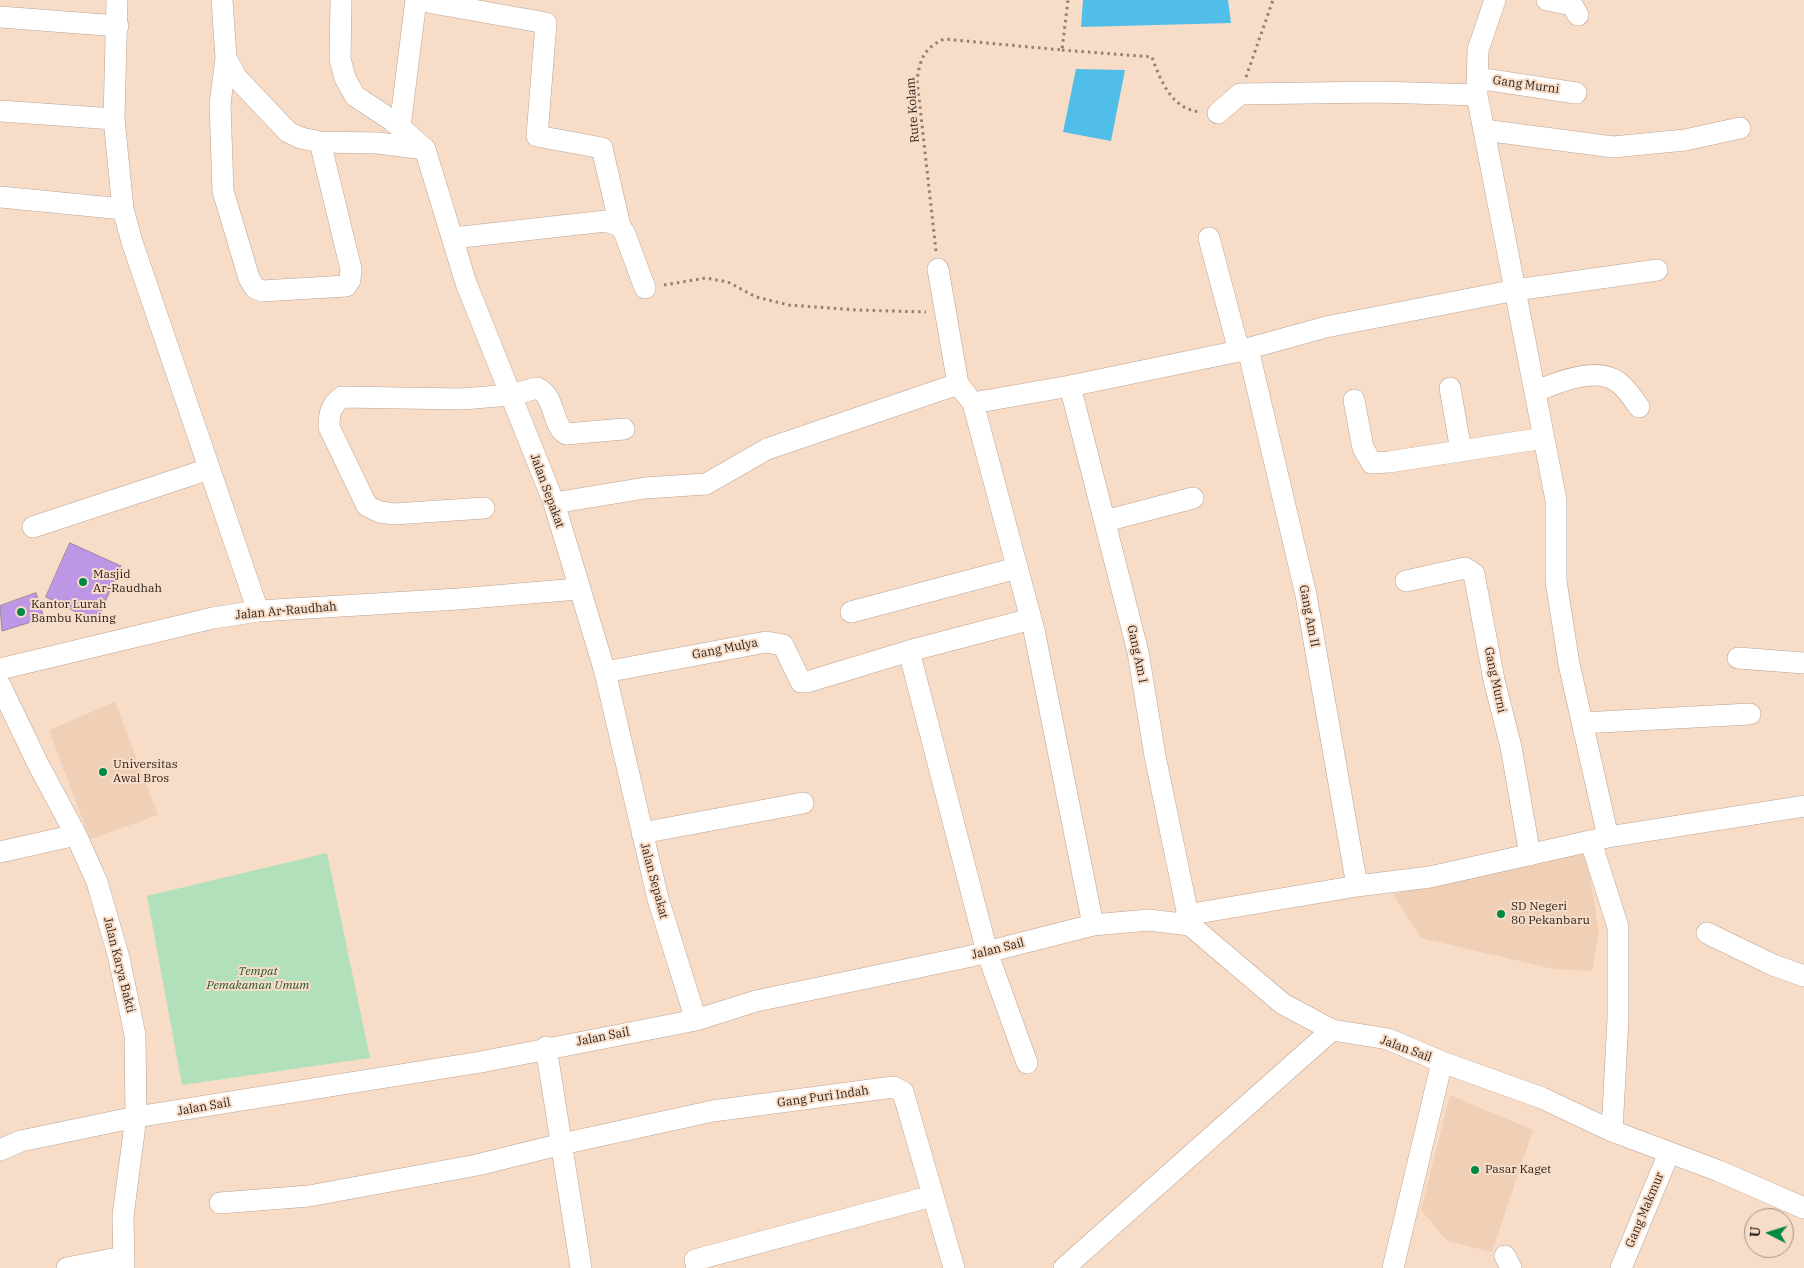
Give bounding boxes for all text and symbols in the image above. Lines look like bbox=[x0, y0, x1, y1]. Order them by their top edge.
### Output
street label: Gang Murni bbox=[1492, 73, 1560, 97]
street label: Rute Kolam bbox=[904, 77, 922, 143]
street label: Jalan Sepakat bbox=[527, 452, 567, 530]
place label: Masjid Ar-Raudhah bbox=[93, 568, 162, 596]
marker: Masjid Ar-Raudhah bbox=[77, 576, 89, 588]
street label: Gang Am II bbox=[1296, 584, 1322, 648]
place label: Kantor Lurah Bambu Kuning bbox=[31, 598, 116, 626]
street label: Jalan Ar-Raudhah bbox=[235, 599, 337, 623]
marker: Kantor Lurah Bambu Kuning bbox=[15, 606, 27, 618]
street label: Gang Am I bbox=[1124, 624, 1150, 684]
street label: Gang Mulya bbox=[691, 636, 759, 662]
street label: Gang Murni bbox=[1481, 646, 1509, 714]
place label: Universitas Awal Bros bbox=[113, 758, 178, 786]
marker: Universitas Awal Bros bbox=[97, 766, 109, 778]
street label: Jalan Sepakat bbox=[637, 842, 671, 920]
place label: SD Negeri 80 Pekanbaru bbox=[1511, 900, 1590, 928]
marker: SD Negeri 80 Pekanbaru bbox=[1495, 908, 1507, 920]
street label: Jalan Karya Bakti bbox=[100, 916, 138, 1014]
street label: Jalan Sail bbox=[970, 936, 1026, 962]
park label: Tempat Pemakaman Umum bbox=[207, 965, 309, 993]
street label: Jalan Sail bbox=[575, 1025, 631, 1049]
street label: Jalan Sail bbox=[1378, 1033, 1434, 1065]
street label: Gang Puri Indah bbox=[776, 1083, 870, 1111]
street label: Jalan Sail bbox=[176, 1095, 232, 1119]
place label: Pasar Kaget bbox=[1485, 1163, 1551, 1177]
marker: Pasar Kaget bbox=[1469, 1164, 1481, 1176]
street label: Gang Makmur bbox=[1623, 1170, 1667, 1250]
north arrow bbox=[1744, 1208, 1794, 1258]
text: U bbox=[1746, 1226, 1764, 1238]

